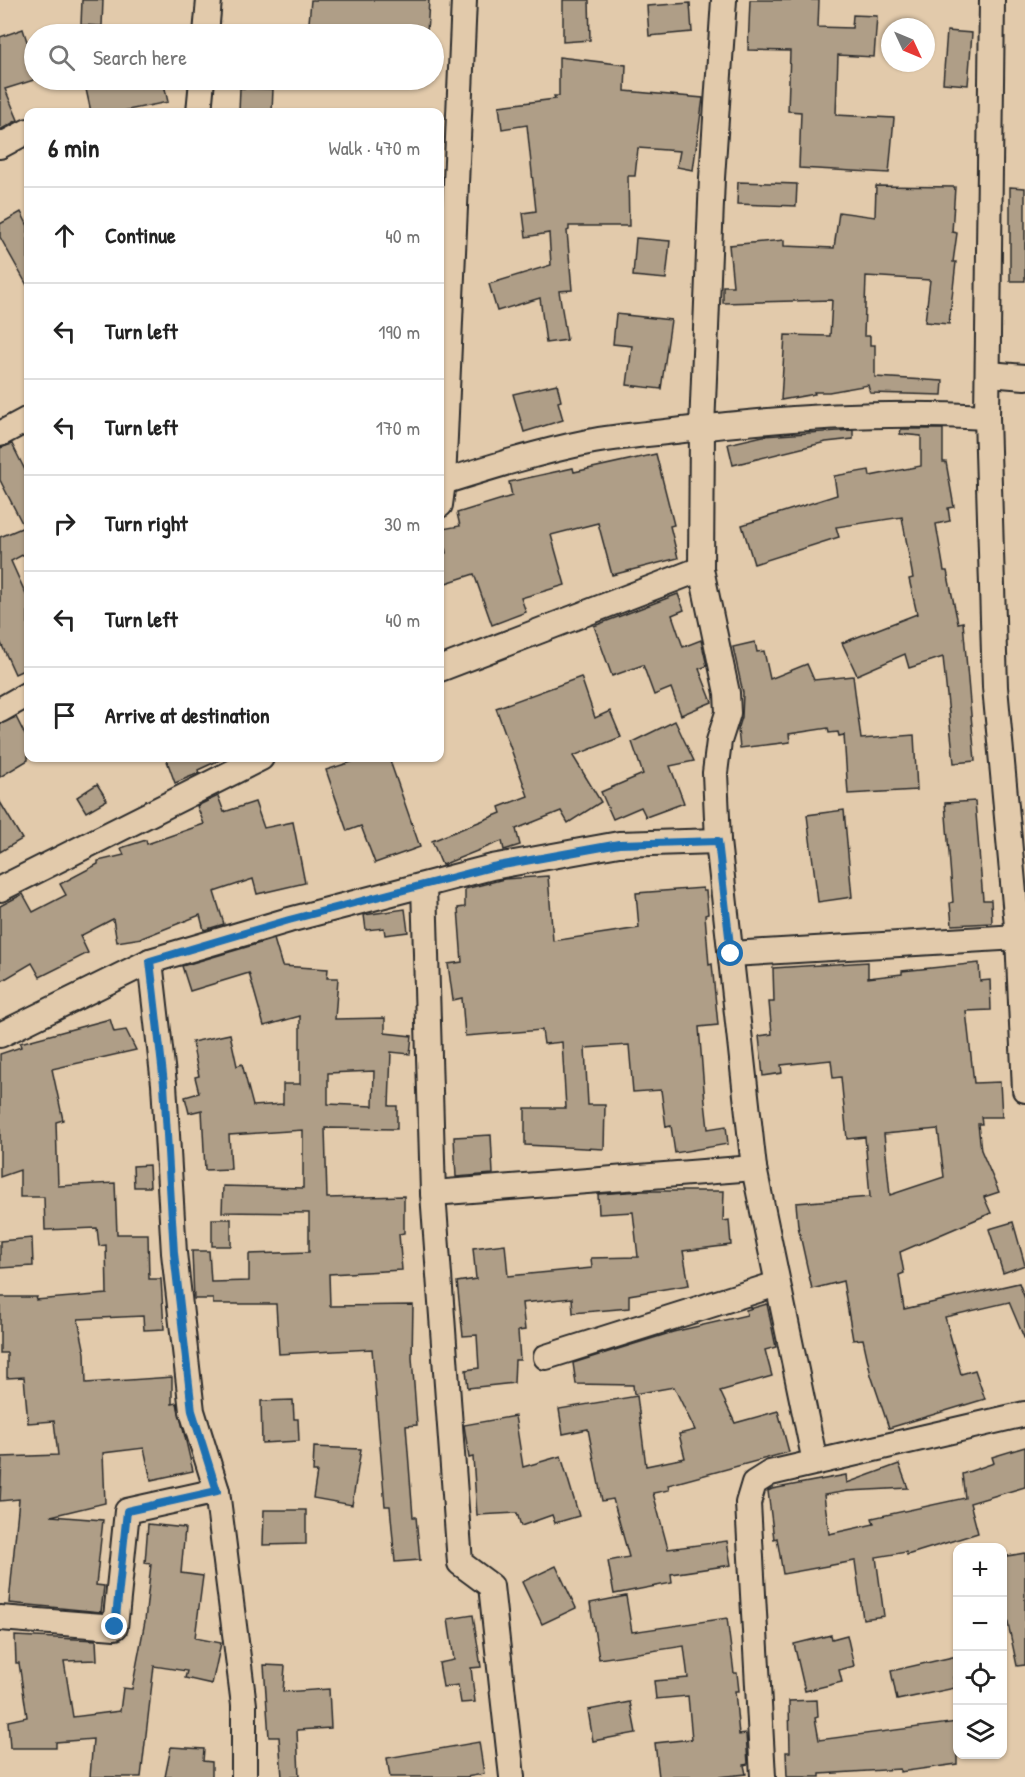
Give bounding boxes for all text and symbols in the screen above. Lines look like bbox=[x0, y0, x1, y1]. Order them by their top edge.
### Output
north arrow bbox=[881, 18, 935, 72]
search box bbox=[24, 24, 444, 90]
icon: search bbox=[45, 41, 78, 74]
text: Search here bbox=[93, 42, 187, 72]
text: 6 min bbox=[48, 130, 100, 165]
text: Walk · 470 m bbox=[328, 134, 420, 161]
icon: ahead bbox=[48, 219, 81, 252]
text: Continue bbox=[105, 220, 176, 250]
text: 40 m bbox=[385, 222, 420, 249]
icon: left bbox=[48, 315, 81, 348]
text: Turn left bbox=[105, 316, 178, 346]
text: 190 m bbox=[378, 318, 420, 345]
icon: left bbox=[48, 411, 81, 444]
text: Turn left bbox=[105, 412, 178, 442]
text: 170 m bbox=[376, 414, 420, 441]
icon: right bbox=[48, 507, 81, 540]
text: Turn right bbox=[105, 508, 188, 538]
text: 30 m bbox=[384, 510, 420, 537]
icon: left bbox=[48, 603, 81, 636]
text: Turn left bbox=[105, 604, 178, 634]
text: 40 m bbox=[385, 606, 420, 633]
icon: arrive bbox=[48, 699, 81, 732]
text: Arrive at destination bbox=[105, 700, 270, 730]
route start bbox=[717, 940, 743, 966]
map controls bbox=[953, 1543, 1007, 1759]
button: + bbox=[953, 1543, 1007, 1597]
button: − bbox=[953, 1597, 1007, 1651]
route end bbox=[101, 1613, 127, 1639]
button: locate bbox=[953, 1651, 1007, 1705]
button: layers bbox=[953, 1705, 1007, 1759]

